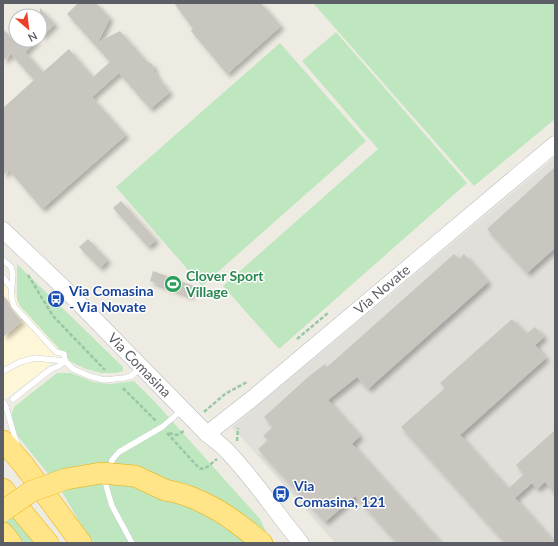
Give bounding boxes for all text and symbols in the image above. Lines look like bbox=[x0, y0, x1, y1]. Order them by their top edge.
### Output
north arrow bbox=[8, 8, 48, 48]
text: N bbox=[26, 30, 40, 45]
street label: Via Novate bbox=[350, 261, 413, 317]
place label: Clover Sport Village bbox=[185, 267, 264, 300]
sports icon: Clover Sport Village bbox=[163, 274, 183, 294]
place label: Via Comasina - Via Novate bbox=[68, 282, 153, 315]
bus stop icon: Via Comasina - Via Novate bbox=[46, 289, 66, 309]
street label: Via Comasina bbox=[105, 329, 175, 400]
place label: Via Comasina, 121 bbox=[293, 477, 386, 510]
bus stop icon: Via Comasina, 121 bbox=[271, 484, 291, 504]

